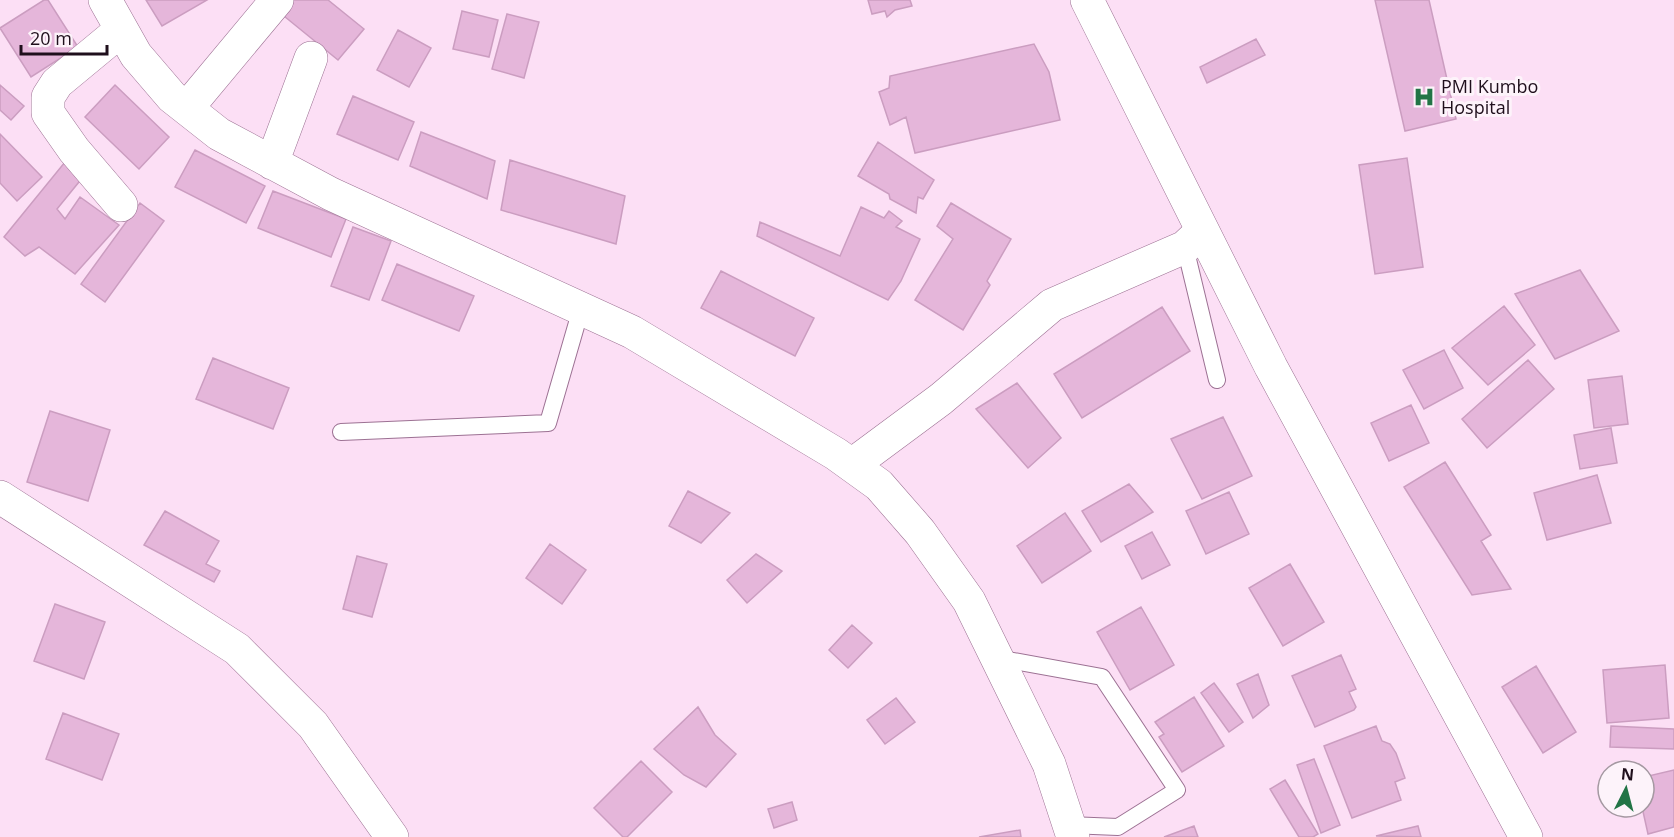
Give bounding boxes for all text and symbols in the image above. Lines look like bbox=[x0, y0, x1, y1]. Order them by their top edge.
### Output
scale bar bbox=[21, 18, 106, 56]
text: 20 m bbox=[30, 26, 72, 50]
place label: PMI Kumbo Hospital bbox=[1441, 74, 1538, 119]
hospital icon: PMI Kumbo Hospital bbox=[1412, 85, 1436, 109]
north arrow bbox=[1596, 759, 1656, 819]
text: N bbox=[1620, 762, 1635, 786]

